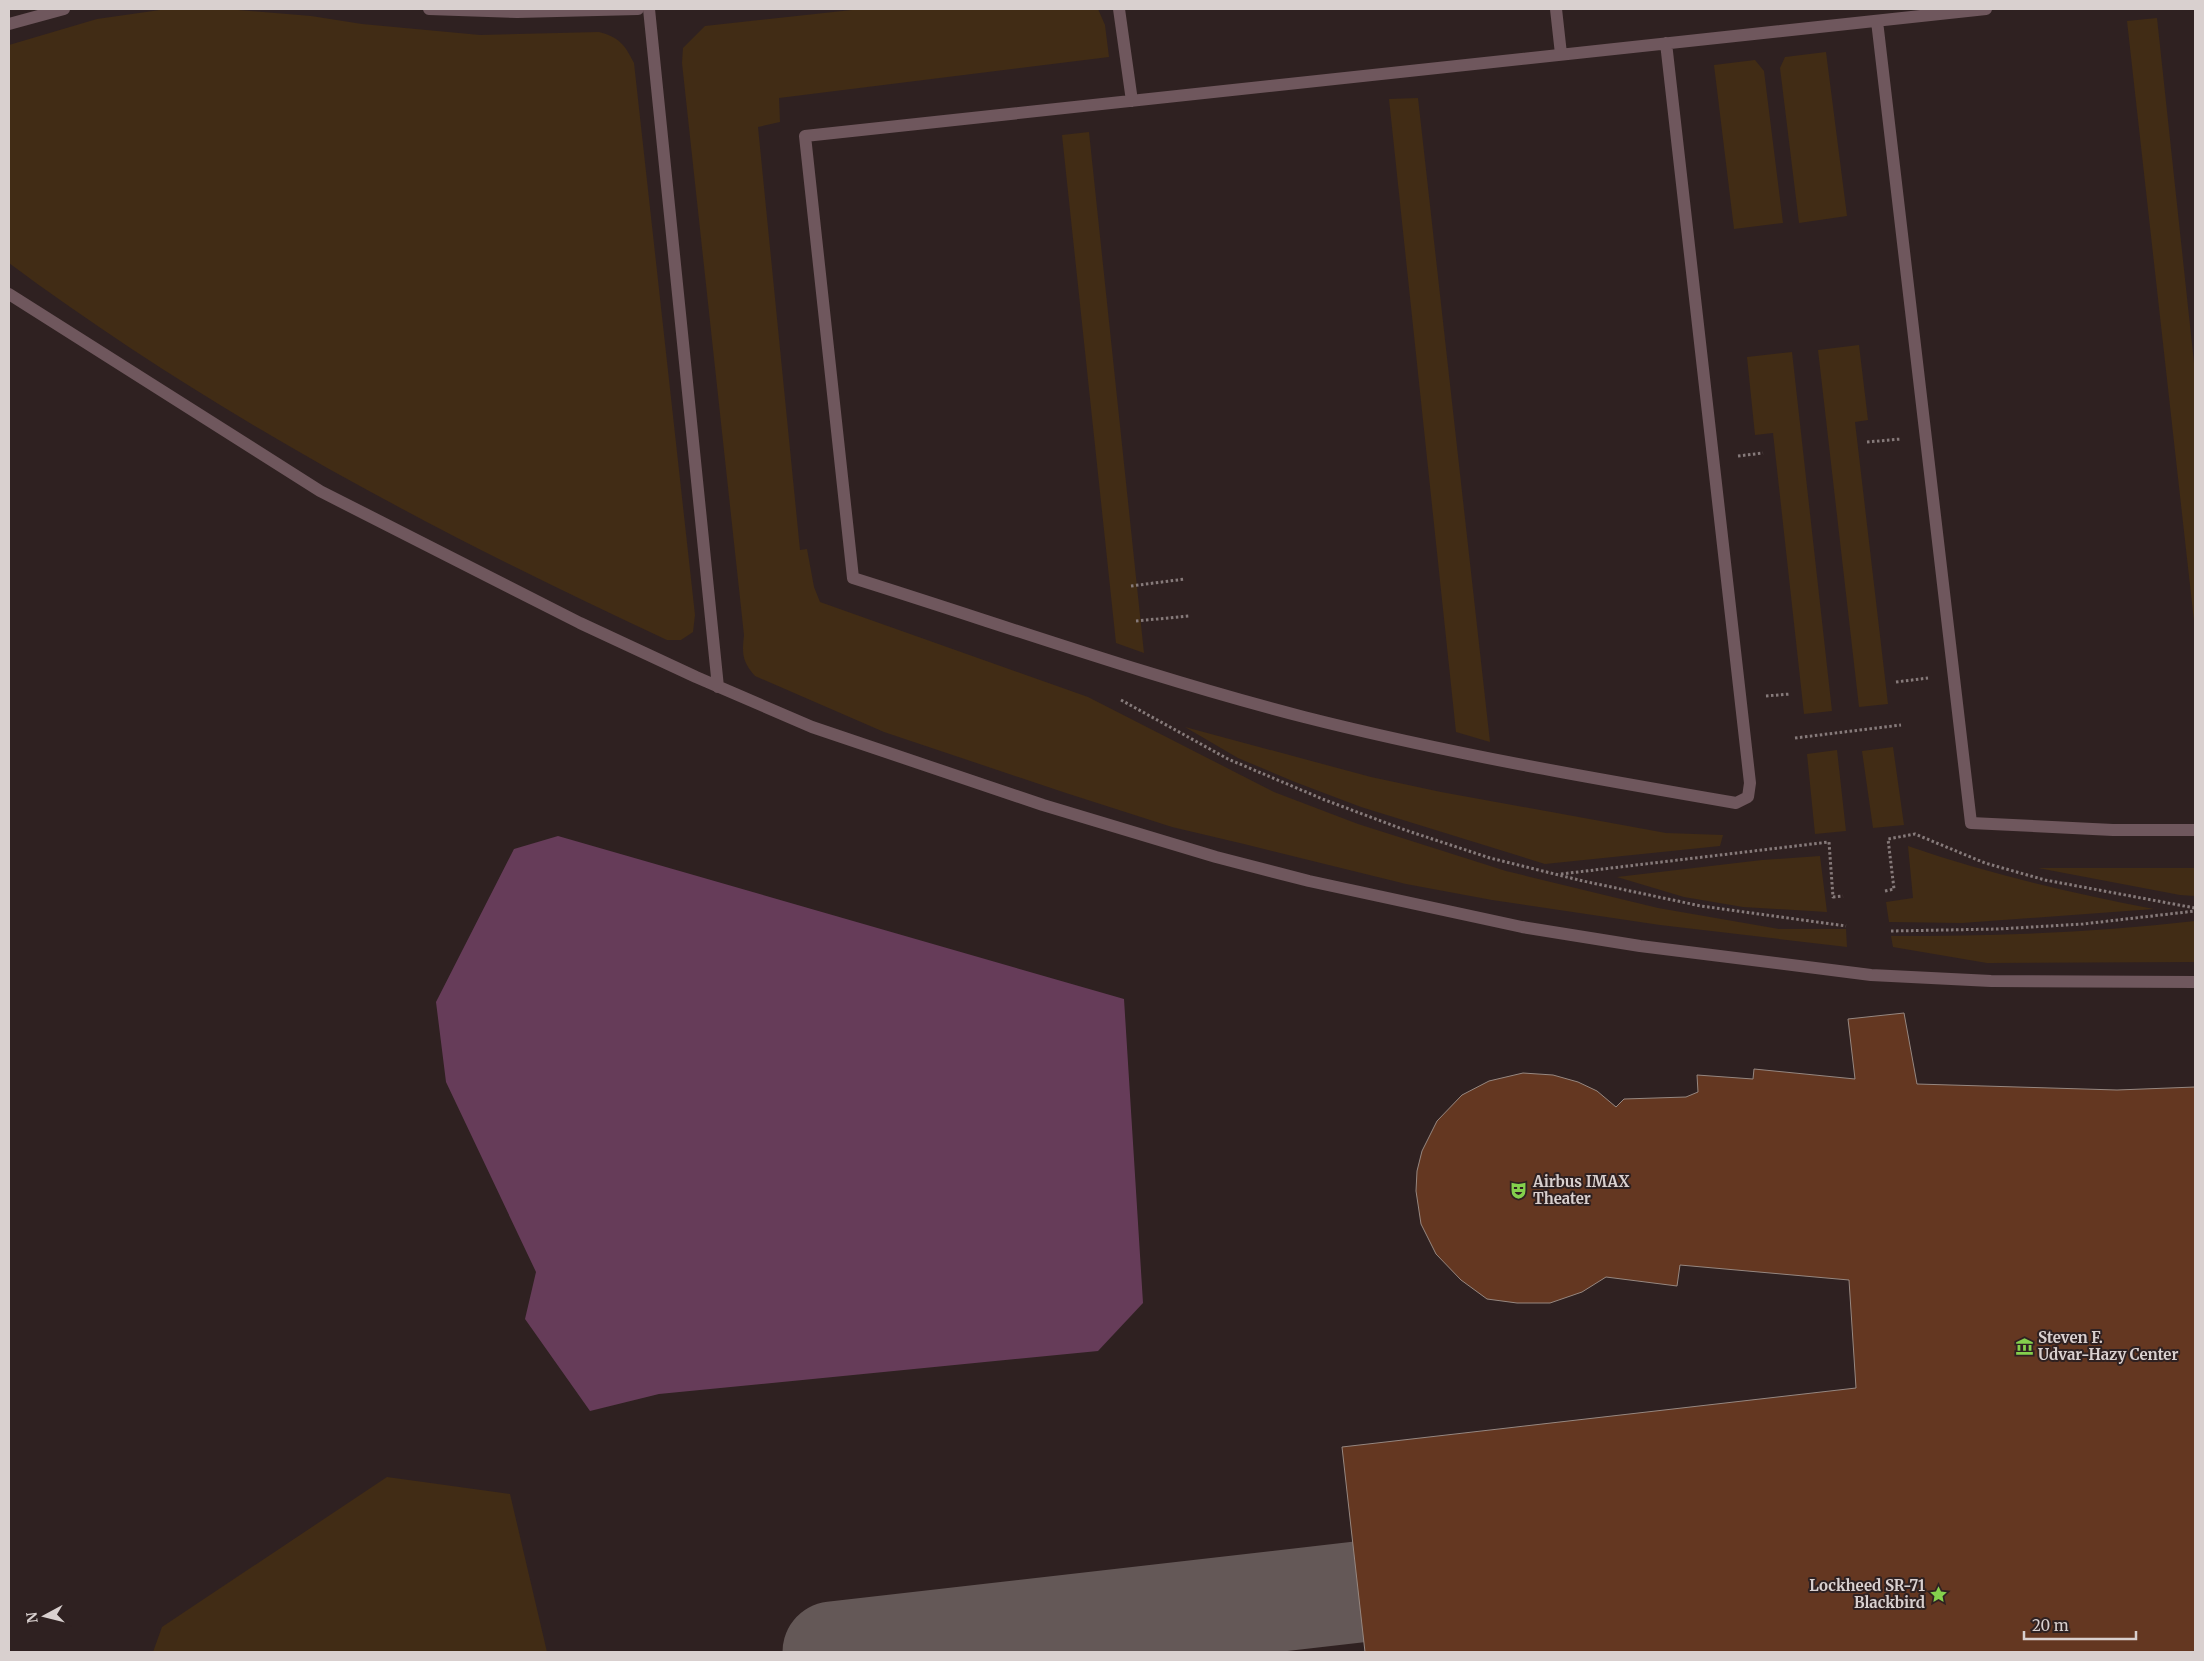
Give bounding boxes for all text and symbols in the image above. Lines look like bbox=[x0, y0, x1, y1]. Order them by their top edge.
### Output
place label: Airbus IMAX Theater bbox=[1532, 1172, 1630, 1208]
theatre icon: Airbus IMAX Theater bbox=[1509, 1180, 1529, 1200]
place label: Steven F. Udvar-Hazy Center bbox=[2038, 1328, 2178, 1364]
museum icon: Steven F. Udvar-Hazy Center bbox=[2014, 1336, 2034, 1356]
place label: Lockheed SR-71 Blackbird bbox=[1809, 1576, 1925, 1612]
place icon: Lockheed SR-71 Blackbird bbox=[1929, 1584, 1949, 1604]
north arrow bbox=[20, 1591, 70, 1641]
scale bar bbox=[2024, 1608, 2136, 1640]
text: N bbox=[22, 1611, 42, 1624]
text: 20 m bbox=[2032, 1616, 2069, 1635]

